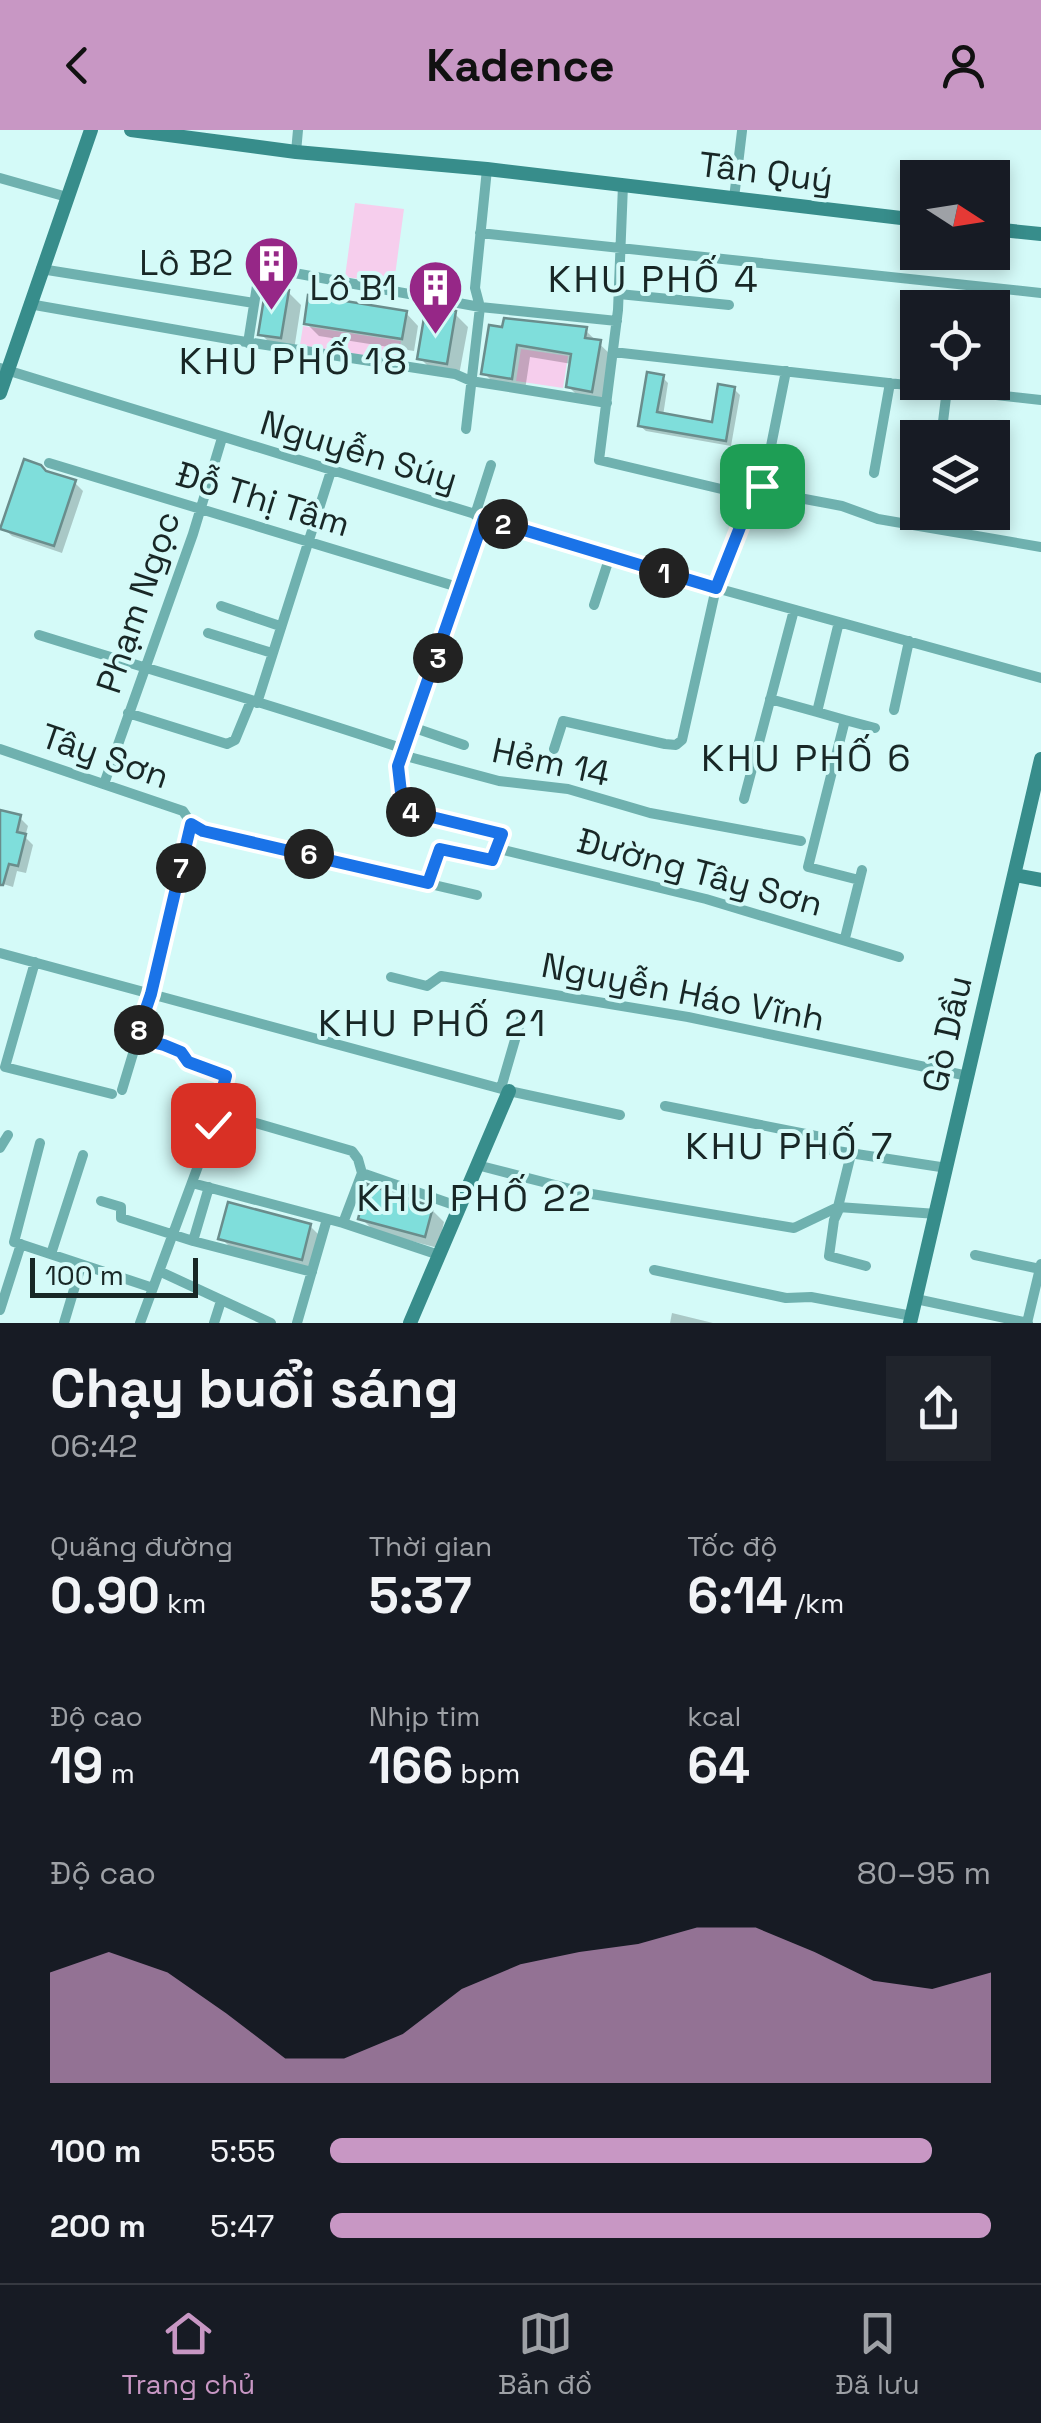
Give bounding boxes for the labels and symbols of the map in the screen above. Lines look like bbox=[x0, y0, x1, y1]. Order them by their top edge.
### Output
street label: Tân Quý bbox=[697, 142, 835, 202]
north arrow bbox=[900, 160, 1010, 270]
building icon: Lô B2 bbox=[242, 233, 302, 312]
place label: Lô B2 bbox=[139, 241, 233, 285]
district label: KHU PHỐ 4 bbox=[548, 255, 760, 303]
building icon: Lô B1 bbox=[406, 258, 466, 337]
place label: Lô B1 bbox=[310, 266, 397, 310]
district label: KHU PHỐ 18 bbox=[179, 337, 409, 385]
street label: Nguyễn Súy bbox=[255, 400, 463, 502]
pin bbox=[720, 444, 805, 529]
street label: Đỗ Thị Tâm bbox=[171, 452, 355, 546]
pin: 2 bbox=[478, 499, 528, 549]
street label: Phạm Ngọc bbox=[86, 505, 190, 699]
pin: 1 bbox=[639, 548, 689, 598]
pin: 3 bbox=[413, 633, 463, 683]
street label: Tây Sơn bbox=[35, 714, 175, 798]
street label: Hẻm 14 bbox=[488, 728, 614, 796]
district label: KHU PHỐ 6 bbox=[701, 734, 913, 782]
pin: 4 bbox=[386, 787, 436, 837]
street label: Đường Tây Sơn bbox=[573, 818, 827, 926]
pin: 6 bbox=[284, 829, 334, 879]
pin: 7 bbox=[156, 843, 206, 893]
street label: Nguyễn Háo Vĩnh bbox=[538, 943, 828, 1041]
street label: Gò Dầu bbox=[912, 972, 982, 1096]
district label: KHU PHỐ 21 bbox=[318, 999, 548, 1047]
pin: 8 bbox=[114, 1005, 164, 1055]
pin bbox=[171, 1083, 256, 1168]
district label: KHU PHỐ 7 bbox=[685, 1122, 895, 1170]
district label: KHU PHỐ 22 bbox=[357, 1174, 593, 1222]
scale bar bbox=[30, 1253, 198, 1298]

